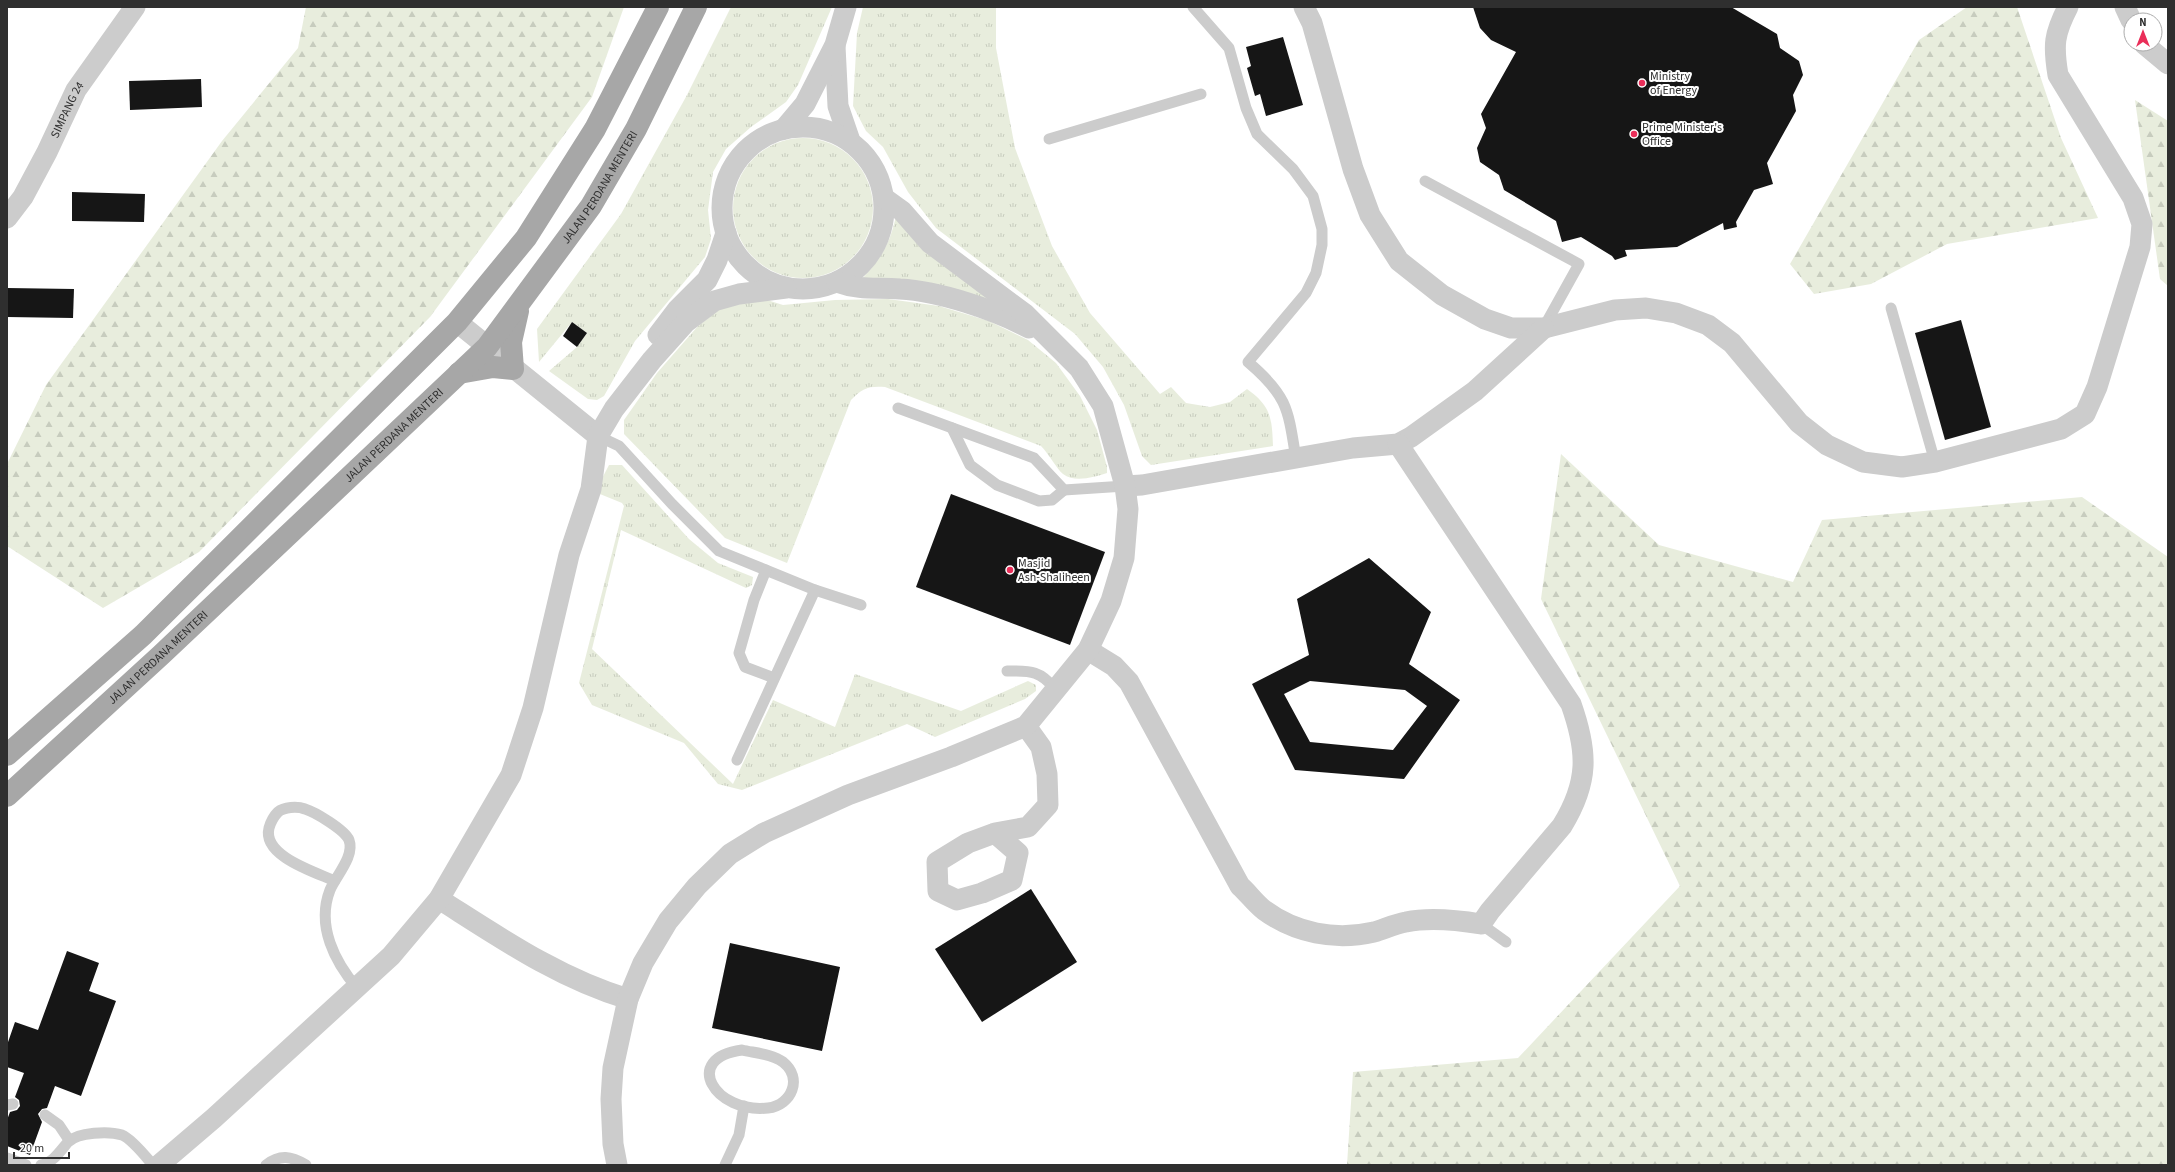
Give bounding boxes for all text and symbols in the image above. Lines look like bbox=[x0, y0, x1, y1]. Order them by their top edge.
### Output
north arrow bbox=[2123, 12, 2163, 52]
text: N bbox=[2139, 15, 2147, 30]
place label: Ministry of Energy bbox=[1650, 68, 1697, 99]
street label: SIMPANG 24 bbox=[46, 78, 88, 141]
marker: Ministry of Energy bbox=[1637, 78, 1647, 88]
place label: Prime Minister's Office bbox=[1642, 119, 1722, 150]
street label: JALAN PERDANA MENTERI bbox=[557, 128, 642, 247]
marker: Prime Minister's Office bbox=[1629, 129, 1639, 139]
street label: JALAN PERDANA MENTERI bbox=[340, 384, 447, 486]
place label: Masjid Ash-Shaliheen bbox=[1018, 555, 1090, 586]
marker: Masjid Ash-Shaliheen bbox=[1005, 565, 1015, 575]
street label: JALAN PERDANA MENTERI bbox=[104, 606, 212, 708]
scale bar bbox=[14, 1134, 69, 1160]
text: 20 m bbox=[20, 1140, 44, 1157]

